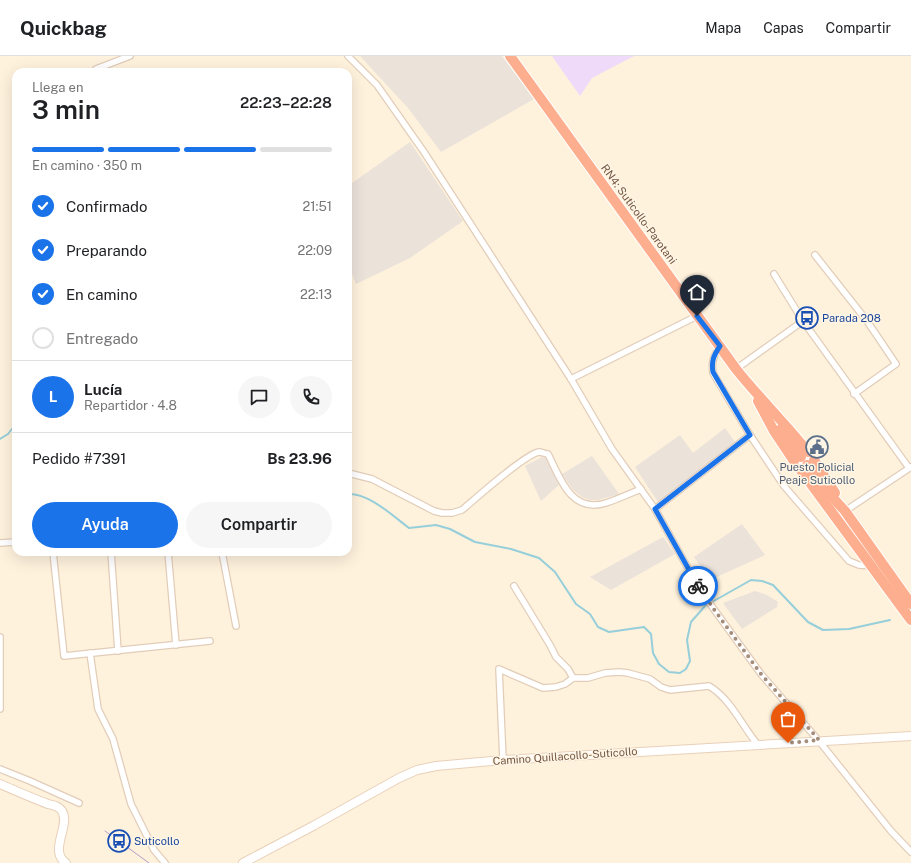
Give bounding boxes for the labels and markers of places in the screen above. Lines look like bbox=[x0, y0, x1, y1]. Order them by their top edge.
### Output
pin bbox=[680, 275, 714, 316]
bus stop icon: Parada 208 bbox=[794, 305, 820, 331]
place label: Parada 208 bbox=[822, 312, 881, 324]
public building icon: Puesto Policial Peaje Suticollo bbox=[804, 434, 830, 460]
place label: Puesto Policial Peaje Suticollo bbox=[779, 461, 855, 486]
pin bbox=[771, 702, 805, 743]
bus stop icon: Suticollo bbox=[106, 828, 132, 854]
place label: Suticollo bbox=[134, 835, 179, 847]

